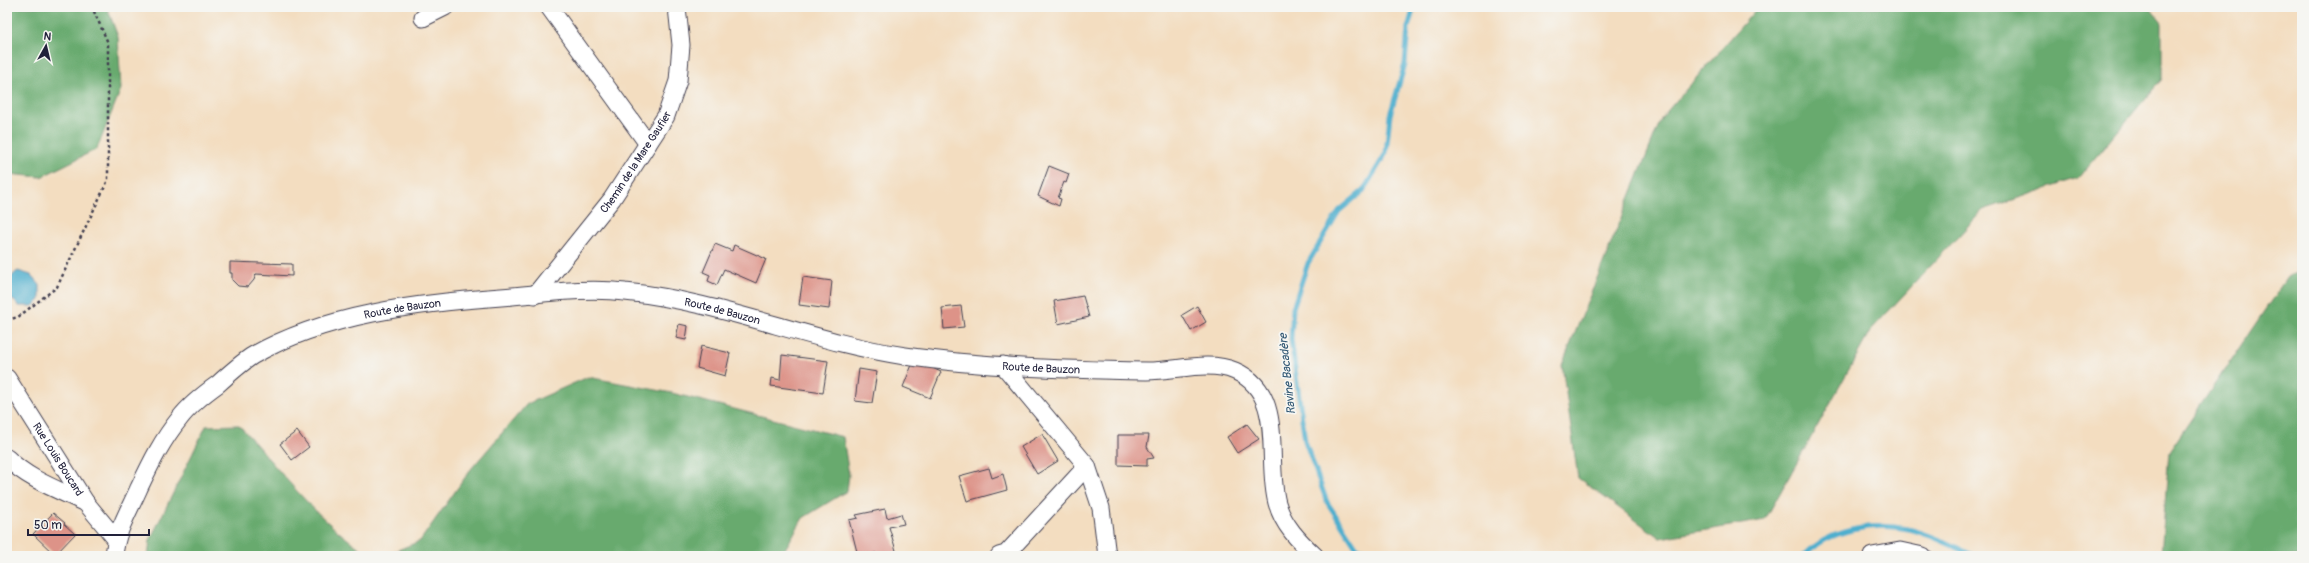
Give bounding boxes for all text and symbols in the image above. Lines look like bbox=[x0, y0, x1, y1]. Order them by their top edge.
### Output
north arrow bbox=[26, 26, 66, 66]
text: N bbox=[43, 30, 52, 44]
street label: Chemin de la Mare Gaufier bbox=[598, 110, 674, 216]
street label: Route de Bauzon bbox=[683, 295, 762, 327]
street label: Route de Bauzon bbox=[363, 297, 442, 322]
water label: Ravine Bacadère bbox=[1276, 332, 1299, 415]
street label: Route de Bauzon bbox=[1002, 360, 1080, 377]
street label: Rue Louis Boucard bbox=[30, 420, 86, 499]
scale bar bbox=[28, 511, 149, 537]
text: 50 m bbox=[34, 518, 62, 533]

